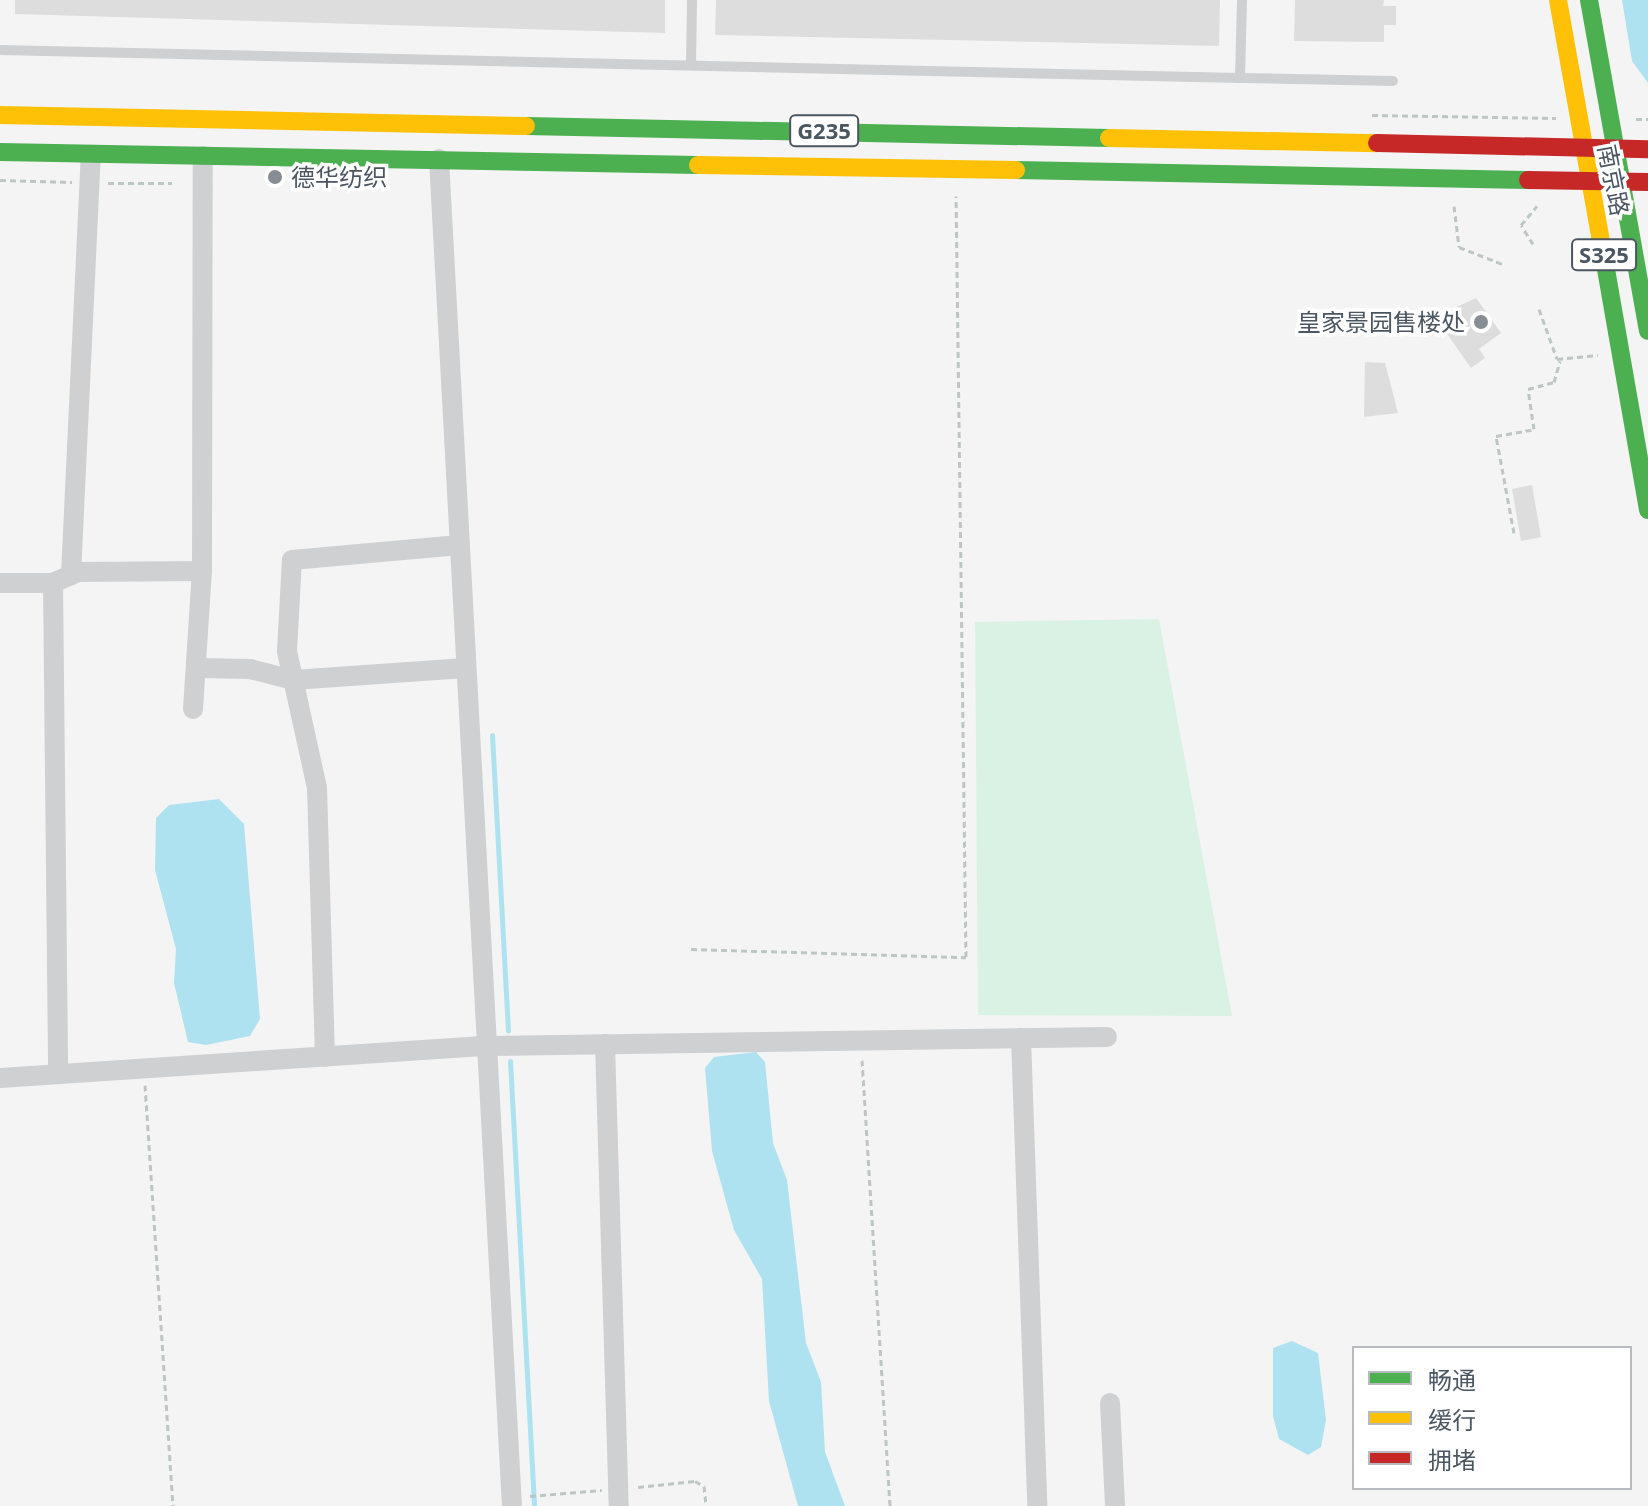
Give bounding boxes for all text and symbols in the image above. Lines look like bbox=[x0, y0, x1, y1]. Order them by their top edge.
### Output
road number: G235 bbox=[788, 113, 860, 149]
street label: 南京路 bbox=[1593, 142, 1635, 218]
place label: 德华纺织 bbox=[291, 163, 387, 191]
marker: 德华纺织 bbox=[266, 168, 284, 186]
road number: S325 bbox=[1570, 237, 1638, 273]
place label: 皇家景园售楼处 bbox=[1297, 308, 1465, 336]
marker: 皇家景园售楼处 bbox=[1472, 313, 1490, 331]
legend bbox=[1352, 1346, 1632, 1490]
text: 畅通 bbox=[1428, 1363, 1476, 1396]
text: 缓行 bbox=[1428, 1403, 1476, 1436]
text: 拥堵 bbox=[1428, 1443, 1476, 1476]

